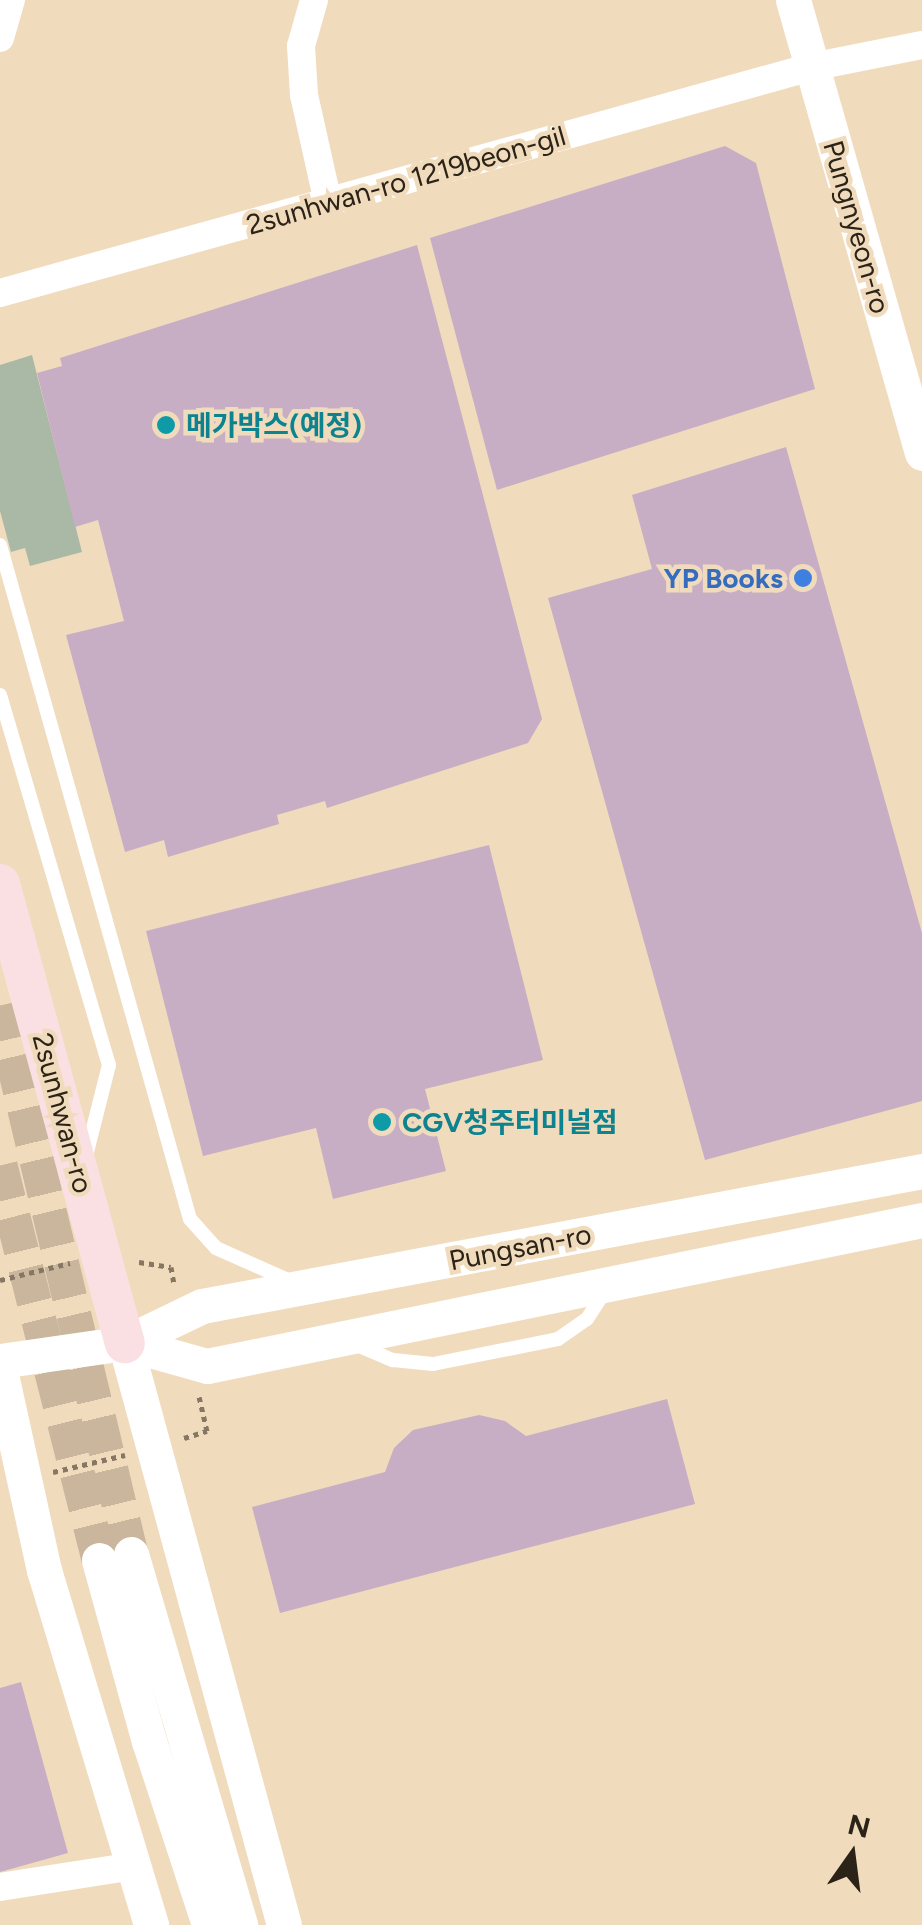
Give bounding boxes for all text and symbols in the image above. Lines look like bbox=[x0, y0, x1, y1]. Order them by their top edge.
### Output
street label: 2sunhwan-ro 1219beon-gil bbox=[243, 118, 569, 242]
street label: Pungnyeon-ro bbox=[816, 137, 898, 317]
place label: 메가박스(예정) bbox=[186, 408, 362, 442]
marker: 메가박스(예정) bbox=[155, 414, 177, 436]
place label: YP Books bbox=[664, 561, 783, 595]
marker: YP Books bbox=[792, 567, 814, 589]
street label: 2sunhwan-ro bbox=[26, 1029, 100, 1197]
place label: CGV청주터미널점 bbox=[402, 1105, 618, 1139]
marker: CGV청주터미널점 bbox=[371, 1111, 393, 1133]
street label: Pungsan-ro bbox=[446, 1217, 594, 1277]
north arrow bbox=[802, 1805, 902, 1905]
text: N bbox=[845, 1807, 874, 1845]

